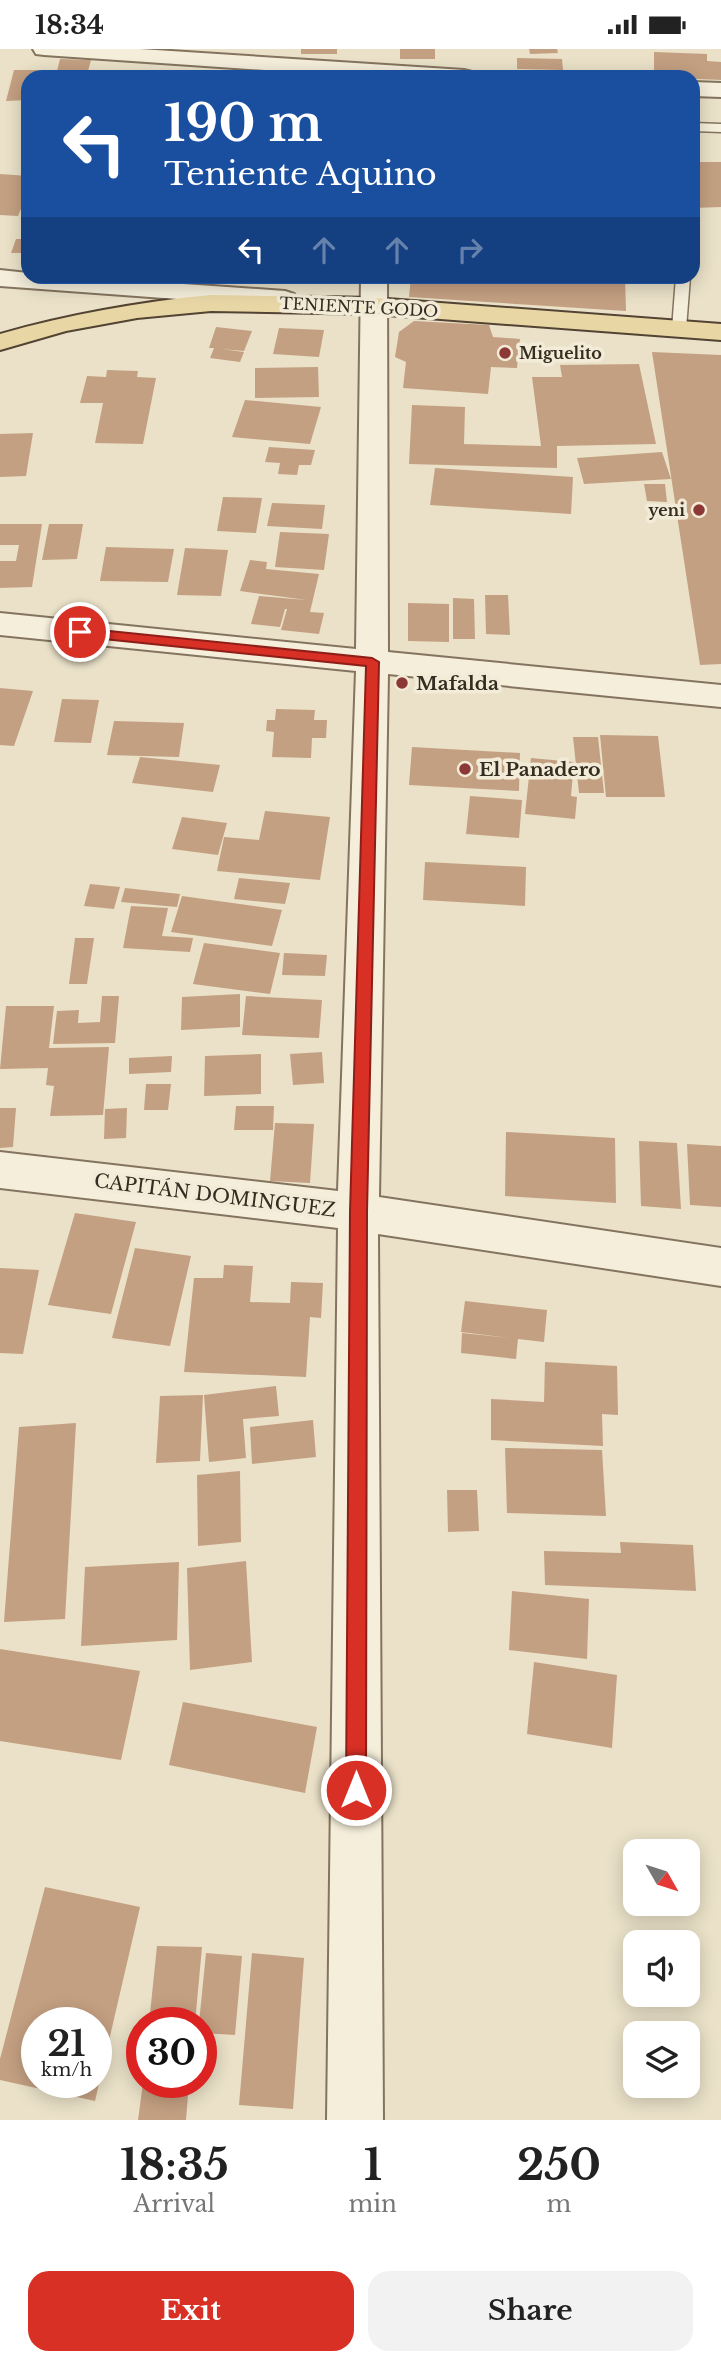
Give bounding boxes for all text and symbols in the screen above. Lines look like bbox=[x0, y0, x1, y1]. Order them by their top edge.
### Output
text: 18:34 bbox=[35, 9, 104, 41]
text: 190 m bbox=[164, 93, 323, 154]
icon: left bbox=[49, 98, 140, 189]
text: Teniente Aquino bbox=[164, 154, 437, 194]
icon: left bbox=[232, 231, 270, 269]
icon: ahead bbox=[305, 231, 343, 269]
icon: ahead bbox=[378, 231, 416, 269]
icon: right bbox=[451, 231, 489, 269]
street label: TENIENTE GODO bbox=[279, 293, 439, 321]
place label: Miguelito bbox=[519, 343, 602, 363]
marker: Miguelito bbox=[497, 345, 513, 361]
place label: yeni bbox=[648, 500, 685, 520]
marker: yeni bbox=[691, 502, 707, 518]
pin bbox=[50, 602, 110, 662]
icon: arrive bbox=[61, 613, 99, 651]
place label: Mafalda bbox=[416, 672, 499, 695]
marker: Mafalda bbox=[394, 675, 410, 691]
place label: El Panadero bbox=[479, 758, 601, 781]
marker: El Panadero bbox=[457, 761, 473, 777]
street label: CAPITÁN DOMINGUEZ bbox=[93, 1169, 337, 1222]
position arrow bbox=[319, 1753, 393, 1827]
north arrow bbox=[623, 1839, 700, 1916]
map controls bbox=[623, 1839, 700, 2098]
button: sound bbox=[623, 1930, 700, 2007]
speed limit sign: 30 bbox=[126, 2007, 217, 2098]
button: layers bbox=[623, 2021, 700, 2098]
text: 21 bbox=[47, 2022, 86, 2065]
text: km/h bbox=[41, 2059, 92, 2081]
text: 18:35 bbox=[120, 2139, 229, 2191]
text: 1 bbox=[364, 2139, 382, 2191]
text: 250 bbox=[517, 2139, 601, 2191]
text: Arrival bbox=[134, 2190, 215, 2218]
text: min bbox=[349, 2190, 397, 2218]
text: m bbox=[547, 2190, 571, 2218]
button: Exit bbox=[28, 2271, 354, 2351]
button: Share bbox=[368, 2271, 693, 2351]

